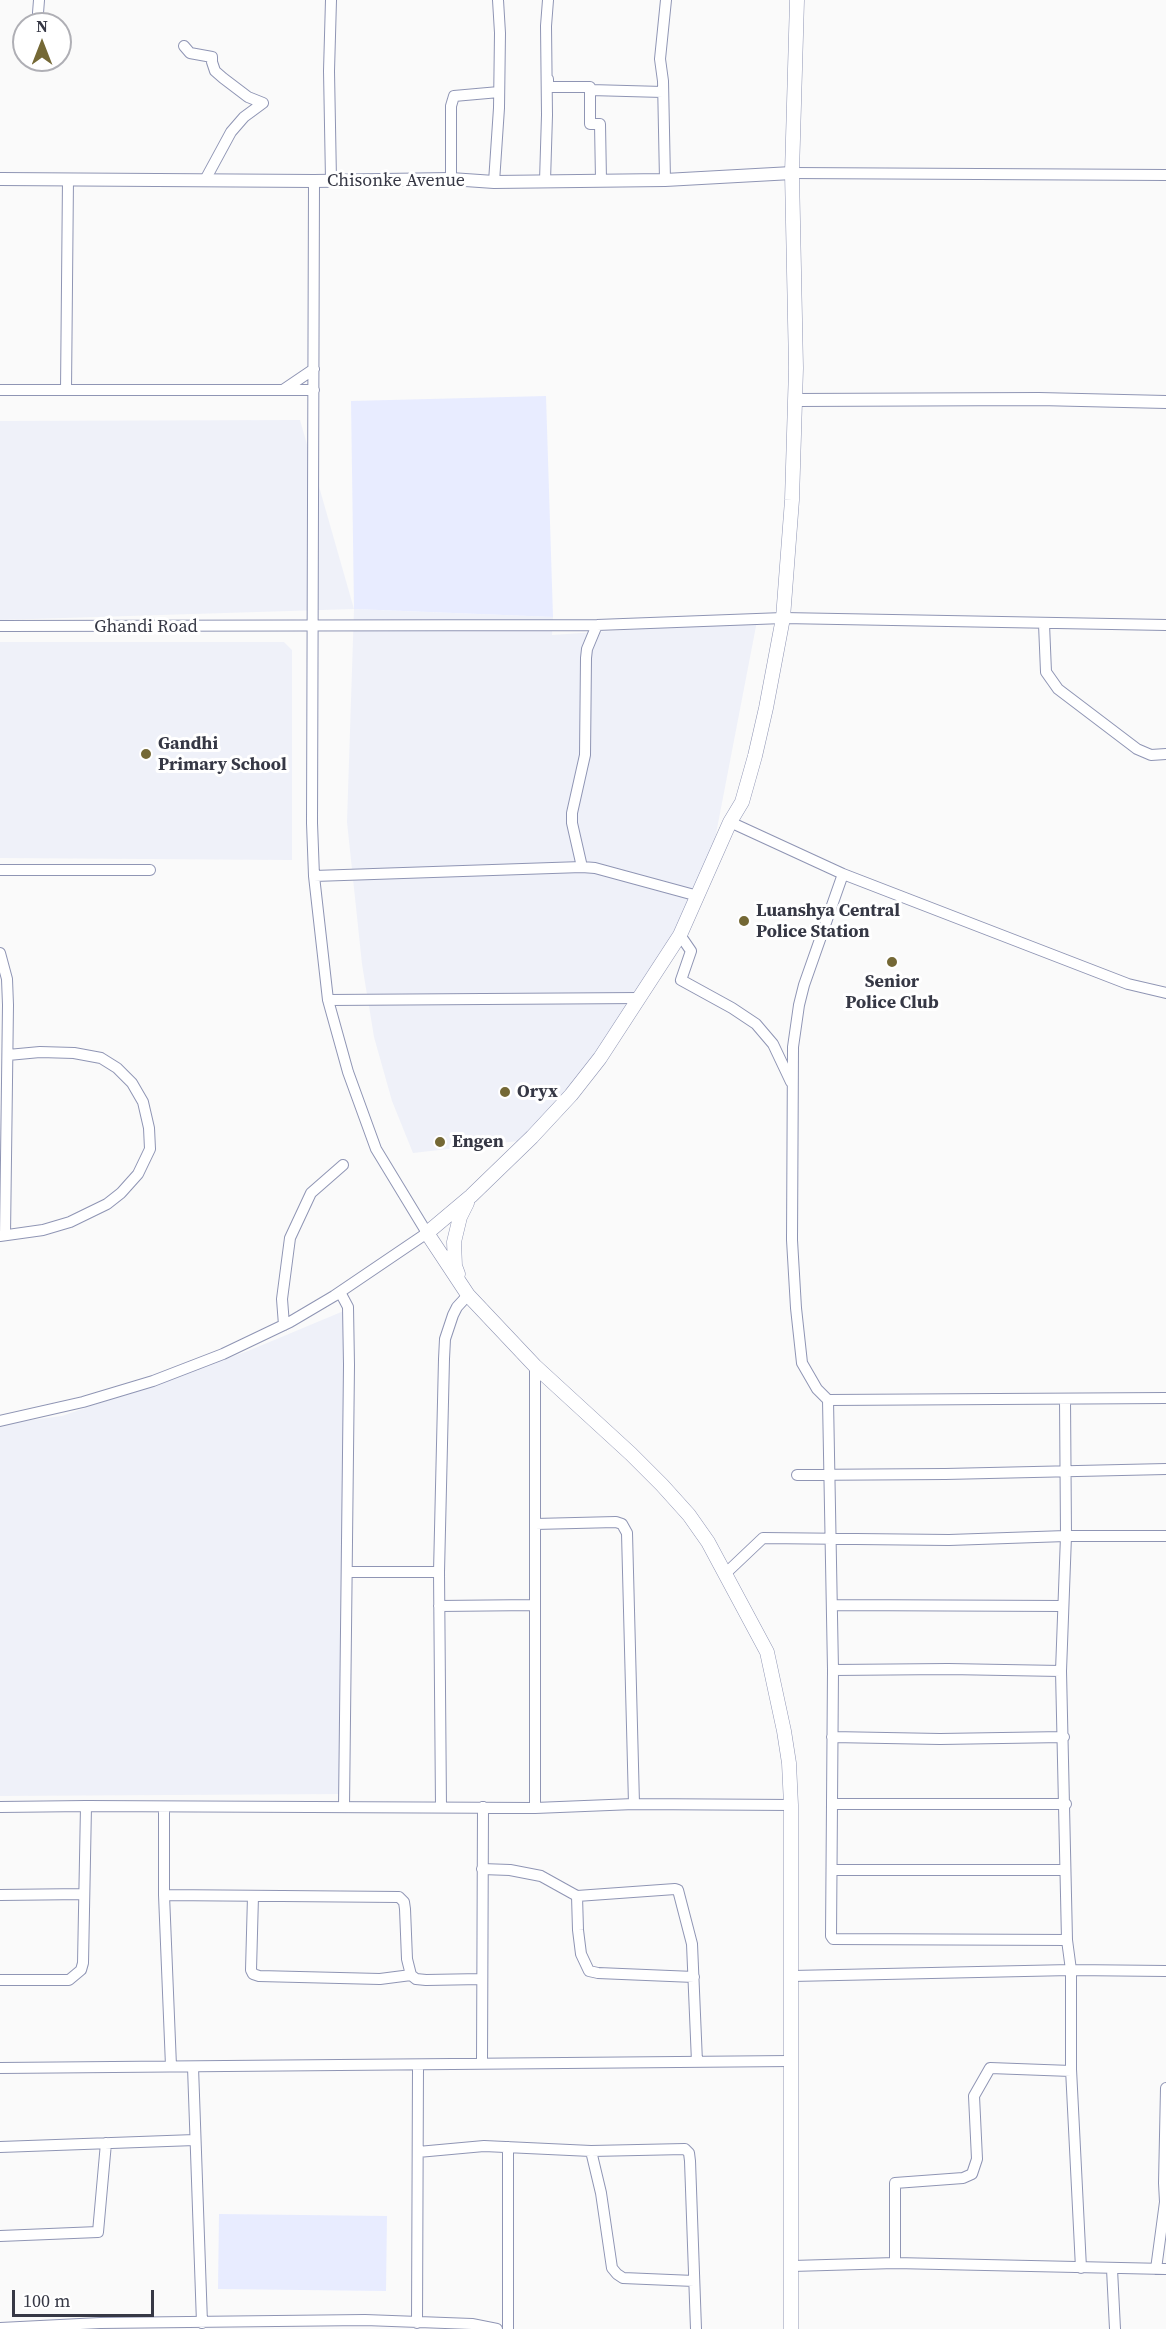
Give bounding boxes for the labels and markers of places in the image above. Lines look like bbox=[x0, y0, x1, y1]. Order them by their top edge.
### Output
place label: Gandhi Primary School bbox=[158, 733, 287, 776]
marker: Gandhi Primary School bbox=[139, 747, 153, 761]
place label: Luanshya Central Police Station bbox=[756, 900, 900, 942]
marker: Luanshya Central Police Station bbox=[737, 914, 751, 928]
marker: Senior Police Club bbox=[885, 955, 899, 969]
place label: Senior Police Club bbox=[845, 971, 939, 1014]
place label: Oryx bbox=[517, 1081, 558, 1103]
marker: Oryx bbox=[498, 1085, 512, 1099]
place label: Engen bbox=[452, 1131, 504, 1153]
marker: Engen bbox=[433, 1135, 447, 1149]

